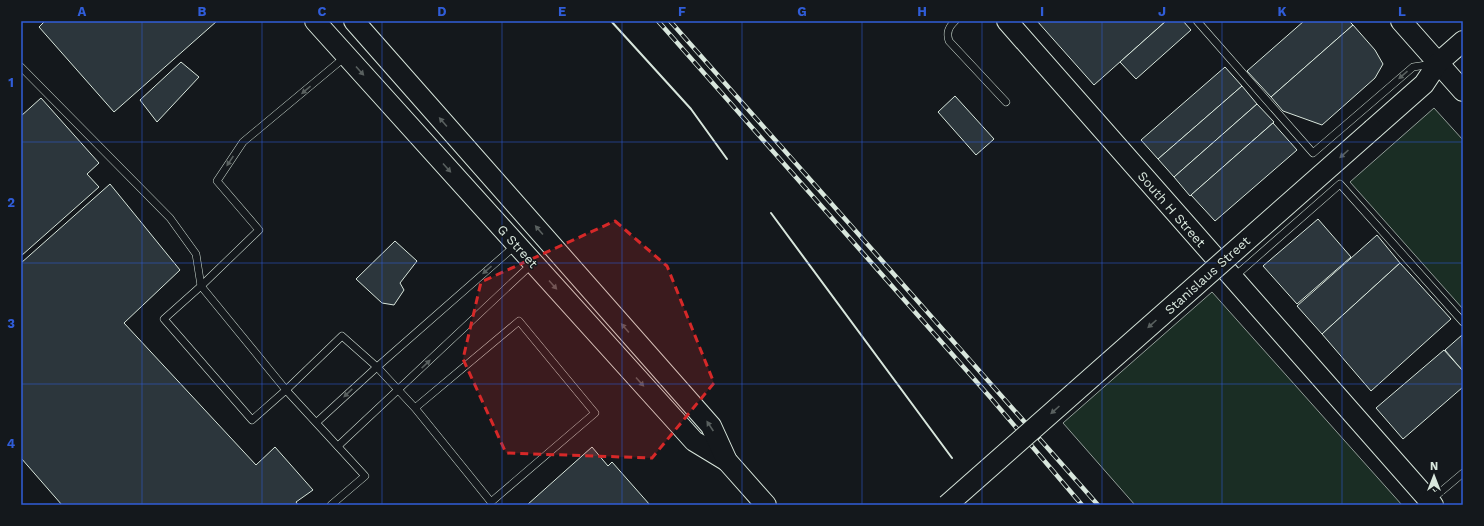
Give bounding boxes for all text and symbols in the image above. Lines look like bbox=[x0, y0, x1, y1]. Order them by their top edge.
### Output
text: A bbox=[78, 4, 87, 19]
text: B bbox=[198, 4, 207, 19]
text: C bbox=[318, 4, 327, 19]
text: D bbox=[437, 4, 447, 19]
text: E bbox=[558, 4, 566, 19]
text: F bbox=[678, 4, 686, 19]
text: G bbox=[797, 4, 807, 19]
text: H bbox=[917, 4, 927, 19]
text: I bbox=[1040, 4, 1044, 19]
text: J bbox=[1158, 4, 1166, 19]
text: K bbox=[1277, 4, 1287, 19]
text: L bbox=[1398, 4, 1406, 19]
one-way arrow bbox=[355, 66, 365, 76]
one-way arrow bbox=[1398, 71, 1408, 80]
text: 1 bbox=[8, 75, 14, 90]
one-way arrow bbox=[300, 85, 311, 94]
one-way arrow bbox=[439, 117, 448, 128]
one-way arrow bbox=[1338, 150, 1349, 159]
one-way arrow bbox=[226, 156, 234, 166]
one-way arrow bbox=[442, 163, 451, 172]
street label: South H Street bbox=[1135, 168, 1209, 251]
text: 2 bbox=[7, 195, 15, 210]
street label: G Street bbox=[494, 222, 541, 271]
one-way arrow bbox=[534, 225, 543, 236]
street label: Stanislaus Street bbox=[1162, 233, 1253, 318]
one-way arrow bbox=[482, 266, 492, 275]
one-way arrow bbox=[548, 280, 558, 290]
text: 3 bbox=[7, 316, 15, 331]
one-way arrow bbox=[1147, 319, 1157, 329]
one-way arrow bbox=[620, 323, 629, 333]
one-way arrow bbox=[422, 360, 431, 369]
one-way arrow bbox=[635, 376, 644, 387]
one-way arrow bbox=[343, 388, 353, 398]
one-way arrow bbox=[1049, 406, 1060, 415]
one-way arrow bbox=[706, 421, 714, 431]
text: 4 bbox=[7, 436, 16, 451]
north arrow bbox=[1414, 456, 1454, 496]
text: N bbox=[1430, 460, 1438, 473]

